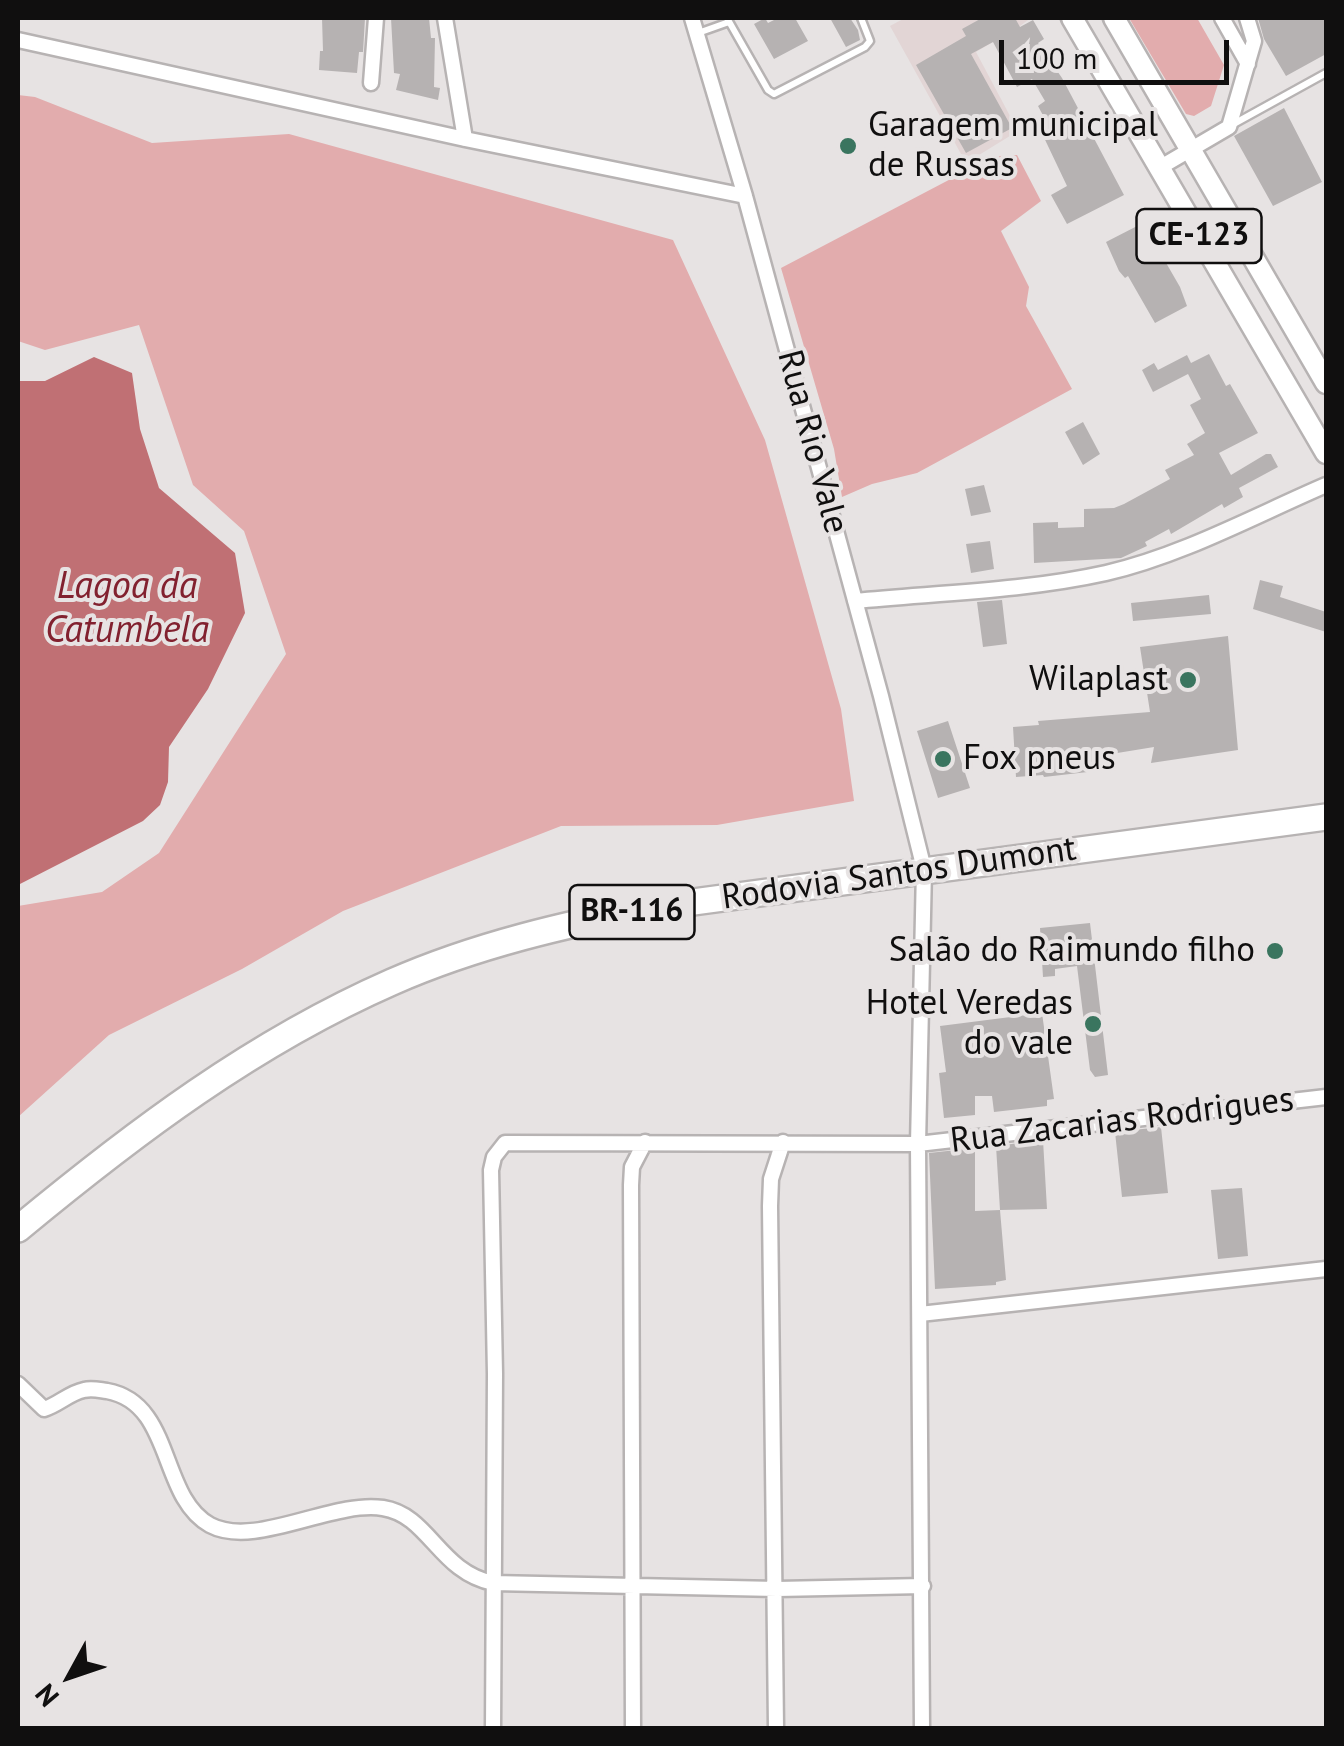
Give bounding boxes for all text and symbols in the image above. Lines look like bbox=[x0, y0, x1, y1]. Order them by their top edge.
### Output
scale bar bbox=[1004, 20, 1234, 82]
text: 100 m bbox=[1016, 38, 1097, 77]
place label: Garagem municipal de Russas bbox=[868, 105, 1158, 187]
marker: Garagem municipal de Russas bbox=[837, 135, 859, 157]
road number: CE-123 bbox=[1136, 209, 1262, 263]
street label: Rua Rio Vale bbox=[767, 346, 857, 538]
water label: Lagoa da Catumbela bbox=[45, 564, 209, 654]
place label: Wilaplast bbox=[1029, 659, 1168, 701]
marker: Wilaplast bbox=[1177, 669, 1199, 691]
place label: Fox pneus bbox=[963, 738, 1116, 780]
marker: Fox pneus bbox=[932, 748, 954, 770]
street label: Rodovia Santos Dumont bbox=[719, 828, 1079, 920]
road number: BR-116 bbox=[570, 885, 694, 939]
place label: Salão do Raimundo filho bbox=[889, 930, 1255, 972]
marker: Salão do Raimundo filho bbox=[1264, 940, 1286, 962]
place label: Hotel Veredas do vale bbox=[866, 983, 1073, 1065]
marker: Hotel Veredas do vale bbox=[1082, 1013, 1104, 1035]
street label: Rua Zacarias Rodrigues bbox=[948, 1079, 1296, 1163]
north arrow bbox=[20, 1626, 120, 1726]
text: N bbox=[27, 1677, 67, 1715]

